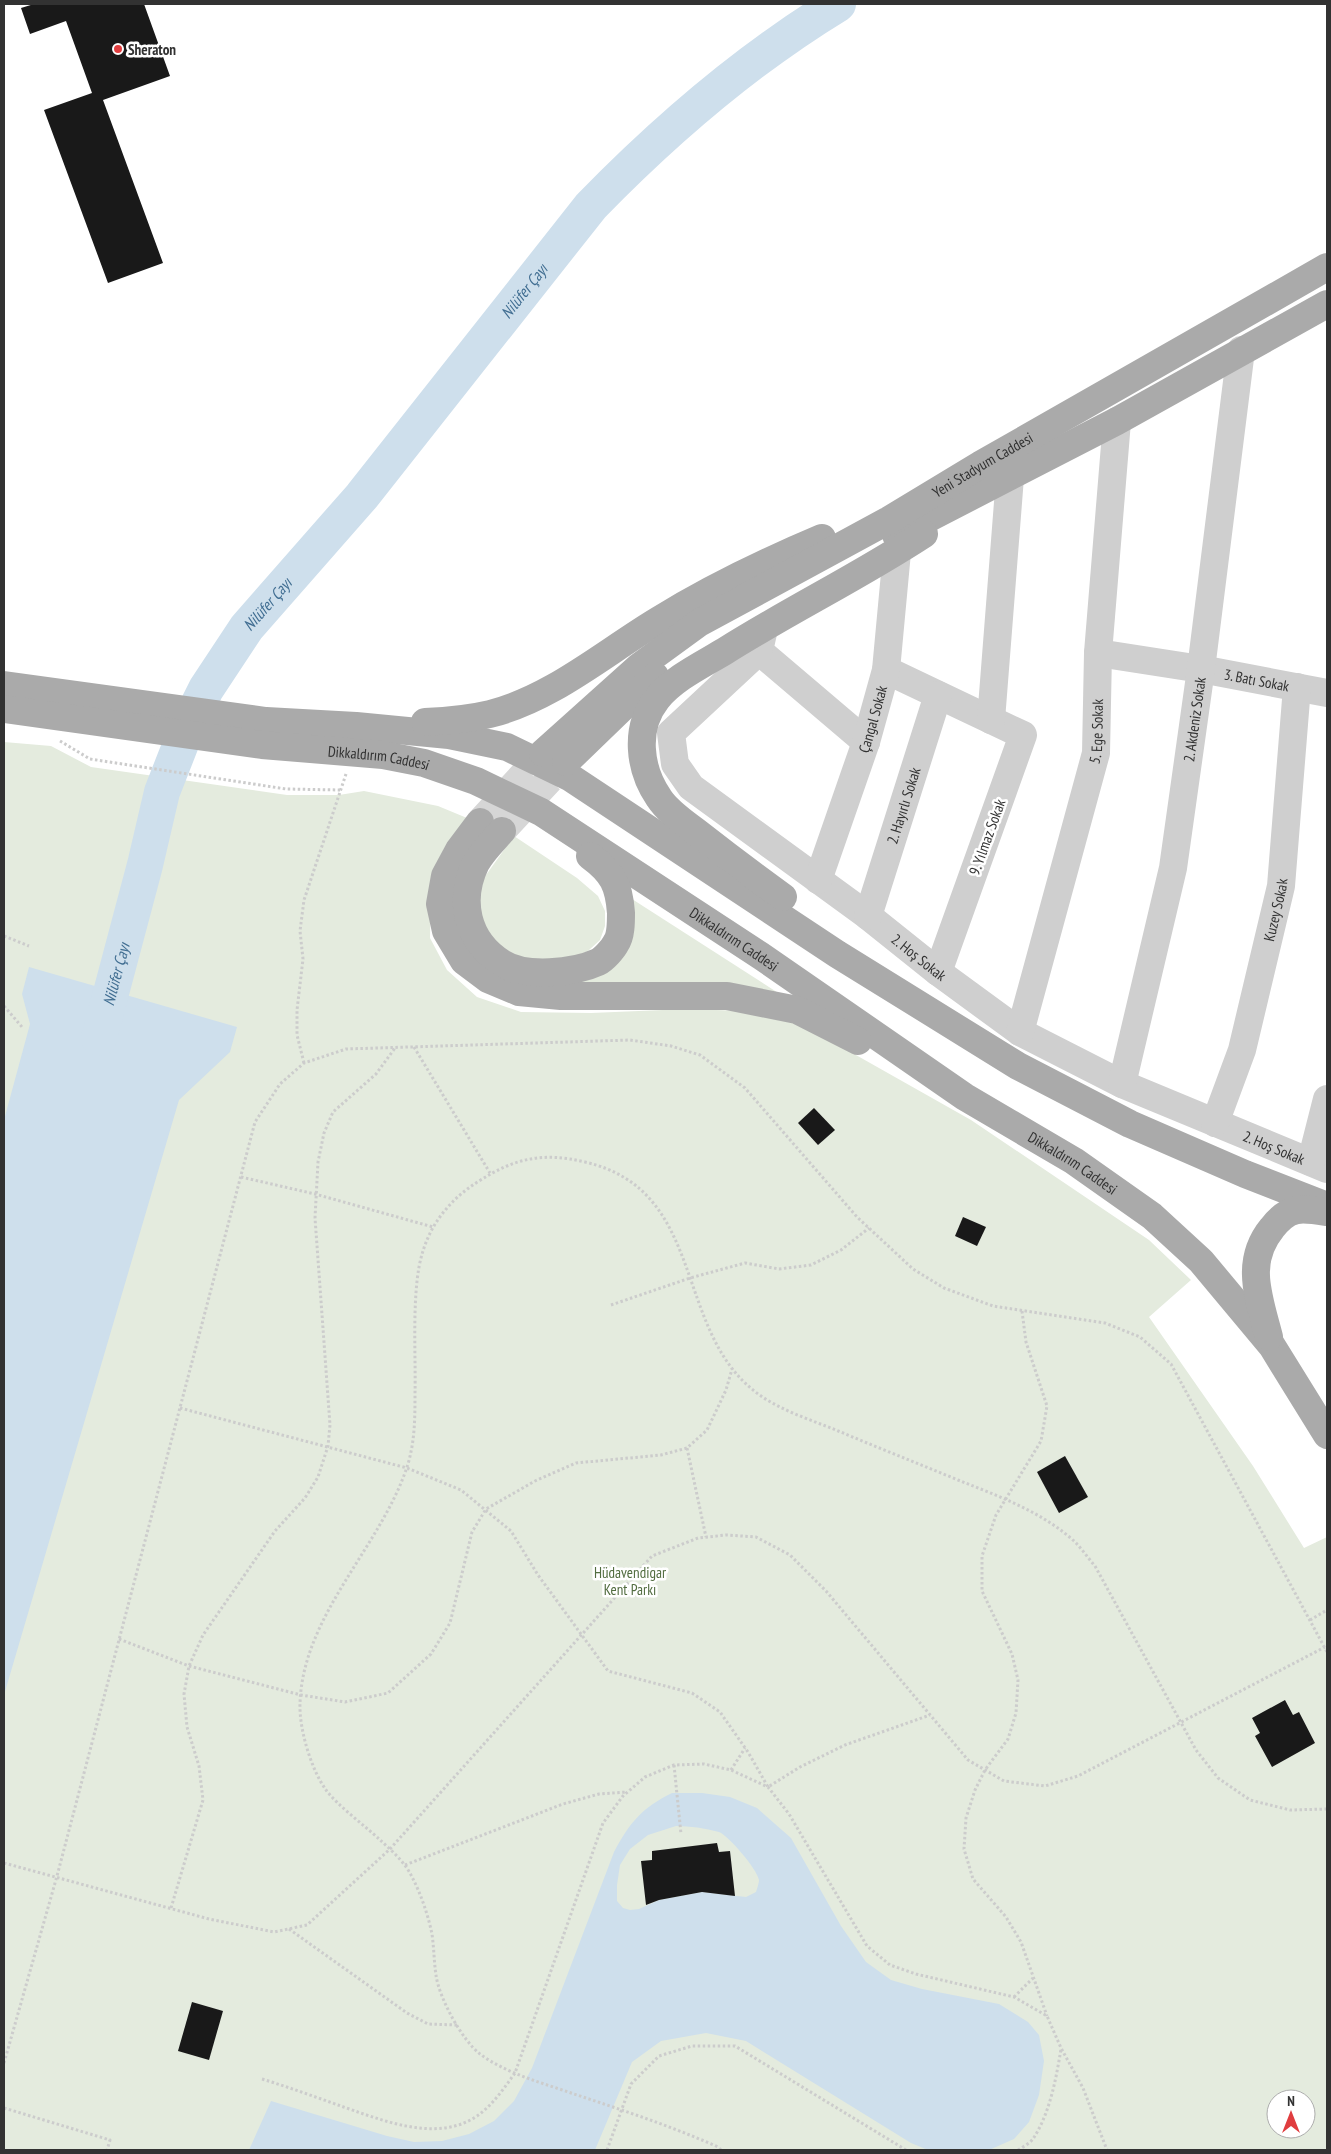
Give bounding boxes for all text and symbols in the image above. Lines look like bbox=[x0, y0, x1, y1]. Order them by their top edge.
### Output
place label: Sheraton bbox=[128, 40, 176, 59]
marker: Sheraton bbox=[112, 43, 124, 55]
water label: Nilüfer Çayı bbox=[496, 258, 553, 322]
street label: Yeni Stadyum Caddesi bbox=[928, 428, 1036, 501]
water label: Nilüfer Çayı bbox=[238, 572, 297, 635]
street label: 3. Batı Sokak bbox=[1223, 664, 1291, 695]
street label: 2. Akdeniz Sokak bbox=[1179, 676, 1209, 763]
street label: Çangal Sokak bbox=[854, 683, 891, 755]
street label: 5. Ege Sokak bbox=[1084, 699, 1107, 766]
street label: Dikkaldırım Caddesi bbox=[327, 741, 432, 774]
street label: 2. Hayırlı Sokak bbox=[882, 765, 924, 846]
street label: 9. Yılmaz Sokak bbox=[965, 796, 1010, 878]
street label: Kuzey Sokak bbox=[1259, 878, 1291, 943]
street label: Dikkaldırım Caddesi bbox=[686, 903, 783, 975]
street label: 2. Hoş Sokak bbox=[888, 929, 950, 985]
water label: Nilüfer Çayı bbox=[98, 939, 134, 1008]
street label: 2. Hoş Sokak bbox=[1240, 1126, 1308, 1168]
street label: Dikkaldırım Caddesi bbox=[1025, 1127, 1121, 1198]
park label: Hüdavendigar Kent Parkı bbox=[594, 1563, 667, 1599]
north arrow bbox=[1266, 2089, 1316, 2139]
text: N bbox=[1287, 2092, 1295, 2110]

